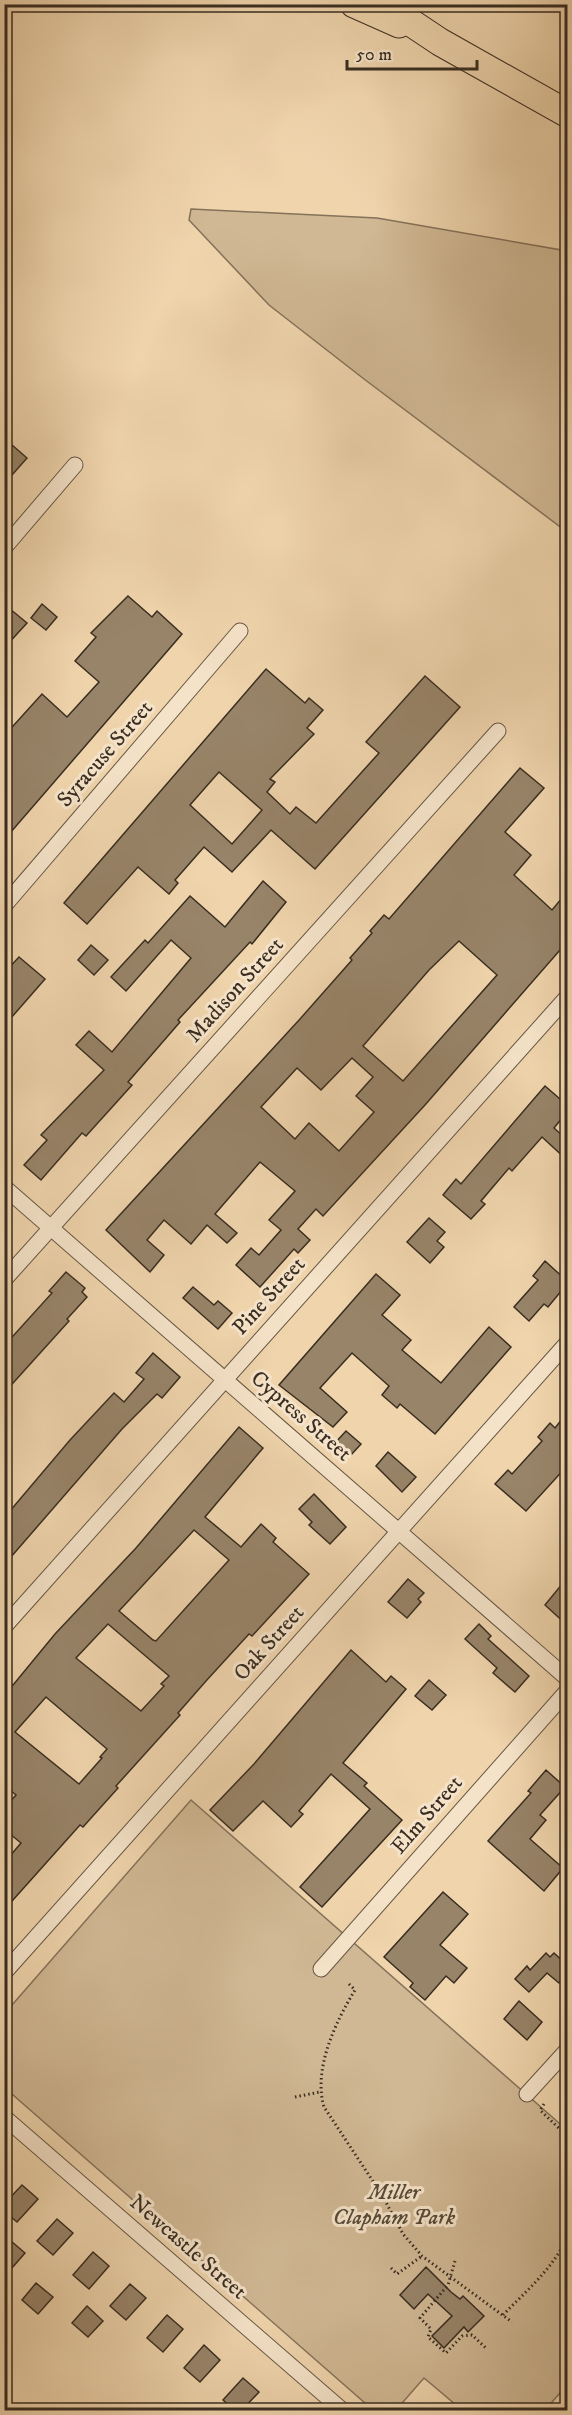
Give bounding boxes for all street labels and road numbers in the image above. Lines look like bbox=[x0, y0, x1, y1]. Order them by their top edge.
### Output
street label: Syracuse Street bbox=[51, 695, 159, 813]
street label: Madison Street bbox=[181, 932, 289, 1048]
street label: Pine Street bbox=[227, 1251, 311, 1341]
street label: Cypress Street bbox=[245, 1365, 357, 1467]
street label: Oak Street bbox=[228, 1600, 310, 1686]
street label: Elm Street bbox=[385, 1770, 469, 1860]
street label: Newcastle Street bbox=[124, 2189, 252, 2305]

